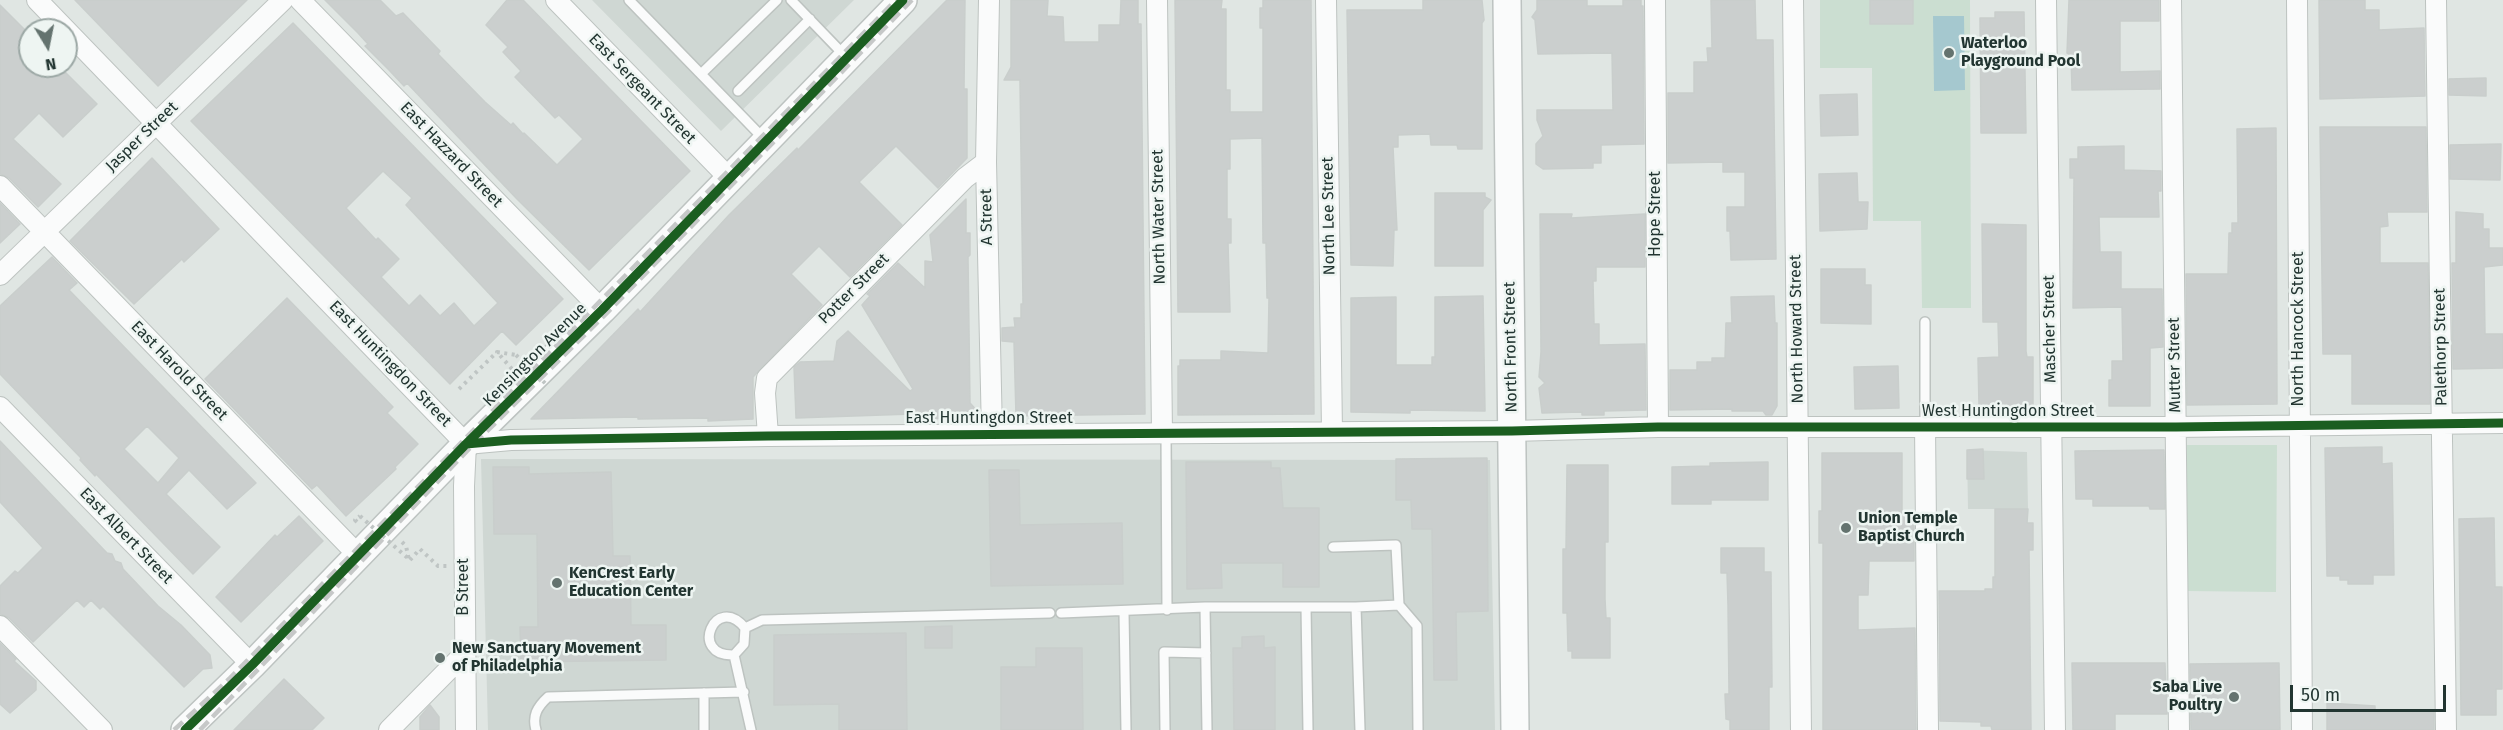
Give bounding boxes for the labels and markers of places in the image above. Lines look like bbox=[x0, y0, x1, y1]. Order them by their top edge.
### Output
place label: Waterloo Playground Pool bbox=[1961, 34, 2080, 72]
marker: Waterloo Playground Pool bbox=[1942, 46, 1956, 60]
place label: Union Temple Baptist Church bbox=[1858, 509, 1965, 547]
marker: Union Temple Baptist Church bbox=[1839, 521, 1853, 535]
place label: KenCrest Early Education Center bbox=[569, 564, 693, 602]
marker: KenCrest Early Education Center bbox=[550, 576, 564, 590]
place label: New Sanctuary Movement of Philadelphia bbox=[452, 639, 641, 677]
marker: New Sanctuary Movement of Philadelphia bbox=[433, 651, 447, 665]
place label: Saba Live Poultry bbox=[2152, 678, 2222, 716]
marker: Saba Live Poultry bbox=[2227, 690, 2241, 704]

